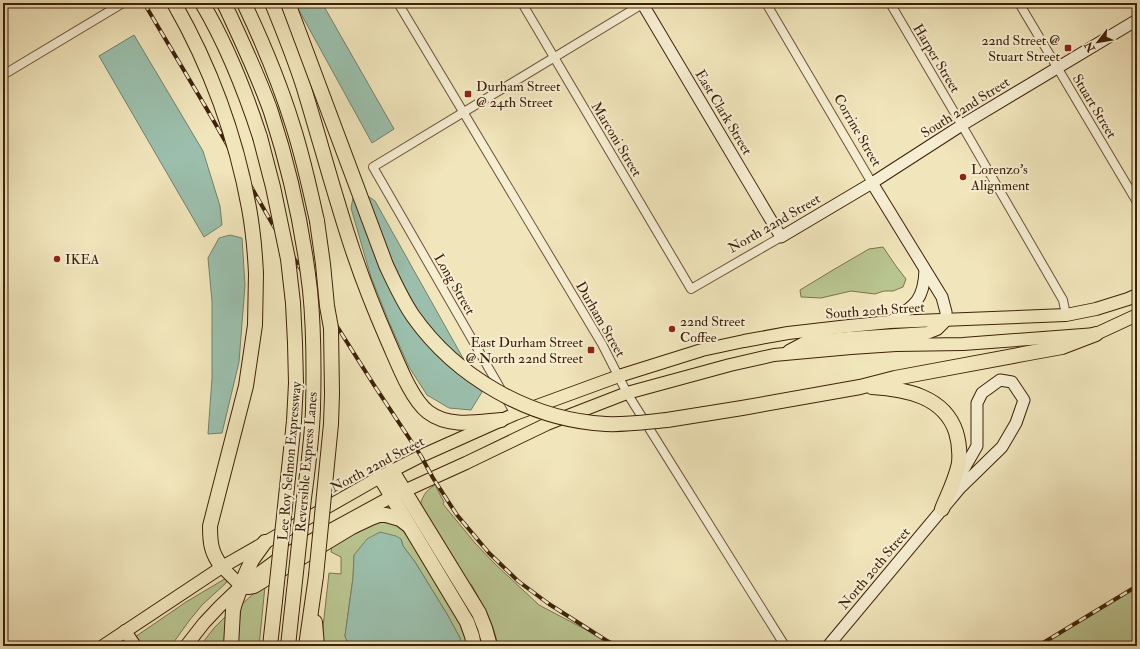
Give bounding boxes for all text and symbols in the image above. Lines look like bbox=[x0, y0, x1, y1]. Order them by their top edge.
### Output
street label: Harper Street bbox=[909, 21, 964, 97]
north arrow bbox=[1078, 22, 1118, 62]
place label: 22nd Street @ Stuart Street bbox=[981, 32, 1060, 65]
text: N bbox=[1081, 38, 1098, 55]
marker: 22nd Street @ Stuart Street bbox=[1063, 43, 1073, 53]
street label: East Clark Street bbox=[691, 67, 756, 158]
street label: Stuart Street bbox=[1069, 71, 1121, 142]
street label: South 22nd Street bbox=[918, 73, 1013, 142]
place label: Durham Street @ 24th Street bbox=[476, 78, 561, 111]
marker: Durham Street @ 24th Street bbox=[463, 89, 473, 99]
street label: Corrine Street bbox=[830, 91, 885, 170]
street label: Marconi Street bbox=[588, 99, 646, 180]
place label: Lorenzo's Alignment bbox=[970, 161, 1030, 194]
marker: Lorenzo's Alignment bbox=[958, 172, 968, 182]
street label: North 22nd Street bbox=[725, 190, 824, 257]
place label: IKEA bbox=[65, 251, 100, 268]
street label: Long Street bbox=[430, 251, 479, 318]
marker: IKEA bbox=[52, 254, 62, 264]
street label: Durham Street bbox=[572, 278, 629, 360]
street label: South 20th Street bbox=[825, 299, 926, 322]
place label: 22nd Street Coffee bbox=[680, 313, 745, 346]
marker: 22nd Street Coffee bbox=[667, 324, 677, 334]
place label: East Durham Street @ North 22nd Street bbox=[465, 334, 583, 367]
marker: East Durham Street @ North 22nd Street bbox=[586, 345, 596, 355]
street label: Lee Roy Selmon Expressway bbox=[274, 380, 306, 541]
street label: Reversible Express Lanes bbox=[292, 391, 322, 533]
street label: North 22nd Street bbox=[327, 432, 428, 496]
street label: North 20th Street bbox=[835, 524, 914, 613]

